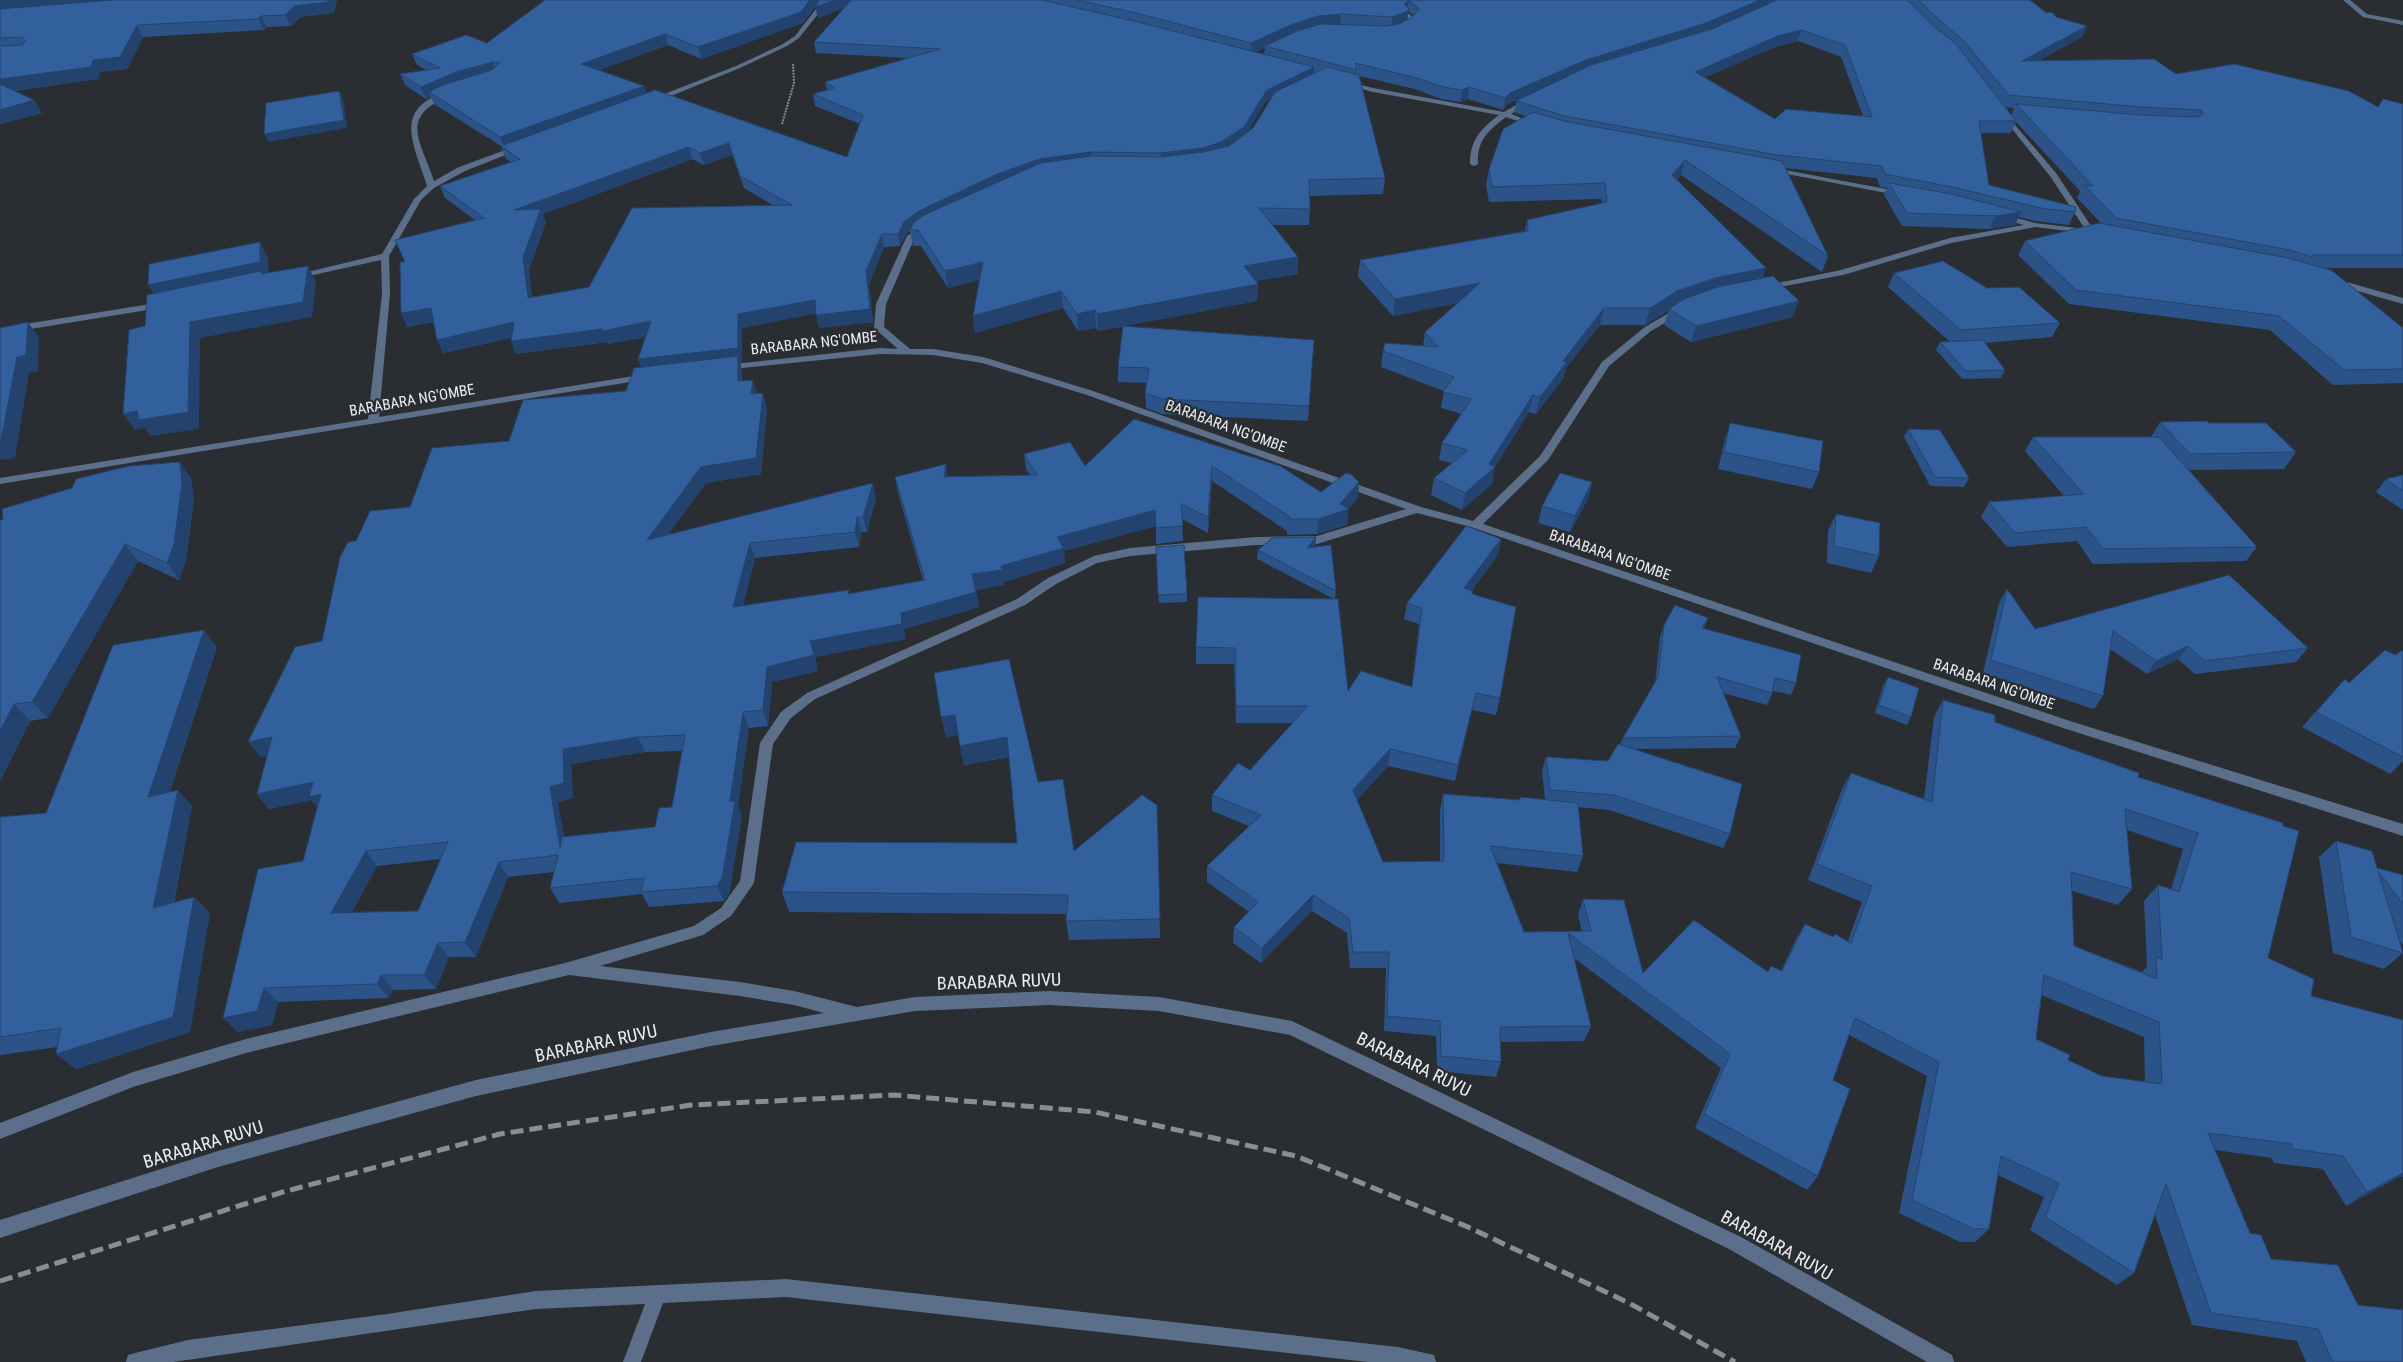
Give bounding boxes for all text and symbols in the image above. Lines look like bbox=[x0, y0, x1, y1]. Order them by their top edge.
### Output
street label: BARABARA NG'OMBE bbox=[750, 327, 878, 359]
street label: BARABARA NG'OMBE bbox=[348, 380, 476, 420]
street label: BARABARA NG'OMBE bbox=[1163, 396, 1289, 456]
street label: BARABARA NG'OMBE bbox=[1547, 526, 1673, 584]
street label: BARABARA NG'OMBE bbox=[1931, 655, 2057, 713]
street label: BARABARA RUVU bbox=[937, 968, 1061, 994]
street label: BARABARA RUVU bbox=[533, 1020, 659, 1066]
street label: BARABARA RUVU bbox=[1354, 1027, 1474, 1101]
street label: BARABARA RUVU bbox=[141, 1116, 265, 1172]
street label: BARABARA RUVU bbox=[1718, 1206, 1836, 1284]

